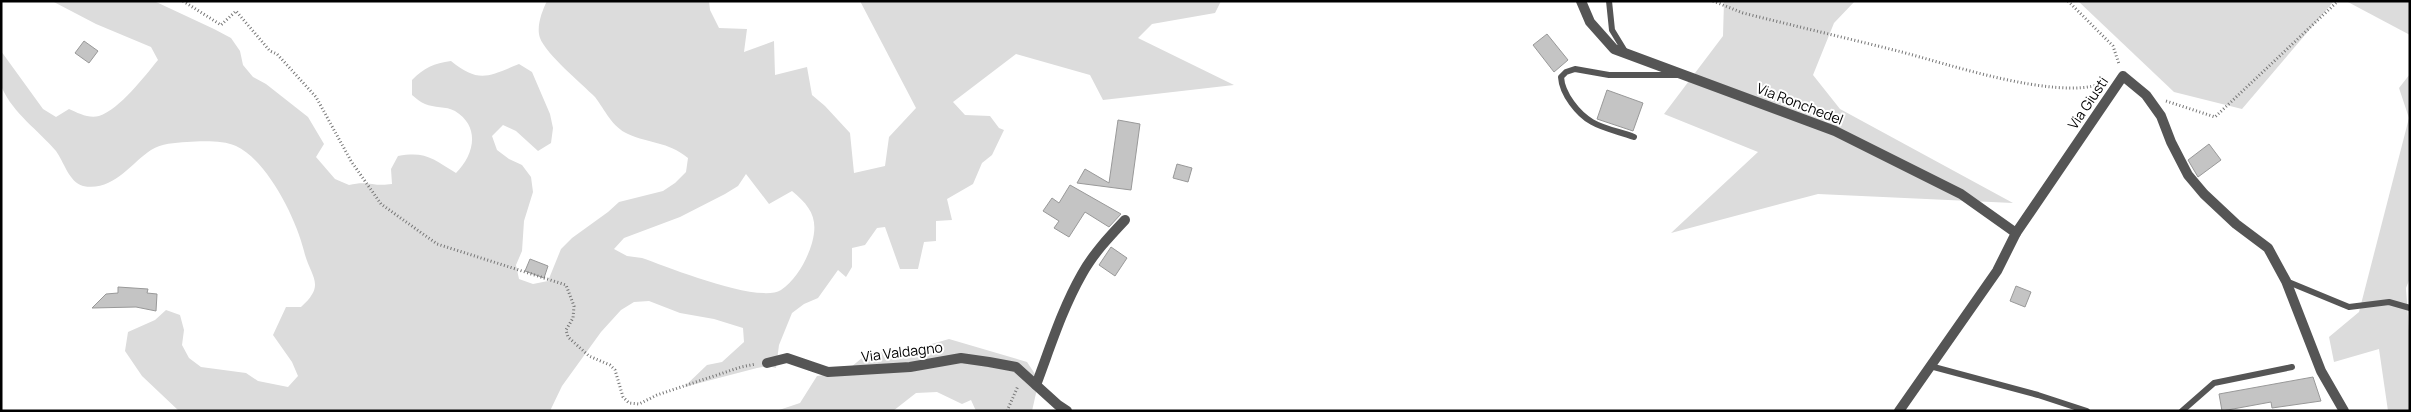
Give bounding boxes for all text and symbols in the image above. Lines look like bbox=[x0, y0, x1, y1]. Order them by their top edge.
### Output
street label: Via Giusti bbox=[2063, 73, 2112, 133]
street label: Via Ronchedel bbox=[1754, 78, 1846, 129]
street label: Via Valdagno bbox=[860, 337, 944, 366]

